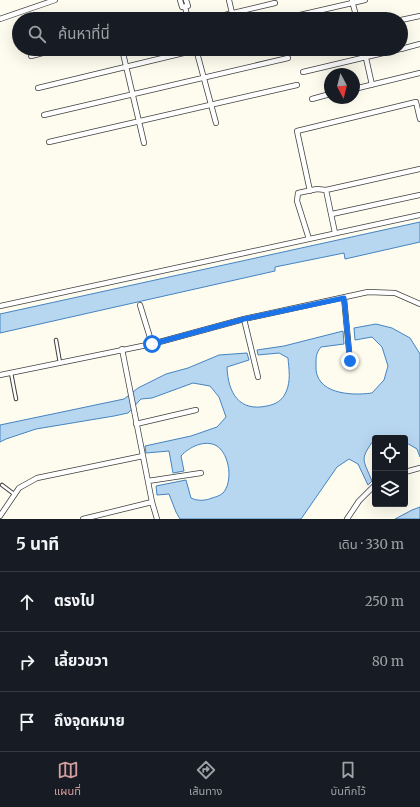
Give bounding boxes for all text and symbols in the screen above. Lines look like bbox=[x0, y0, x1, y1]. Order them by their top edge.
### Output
search box bbox=[12, 12, 408, 56]
icon: search bbox=[26, 23, 48, 45]
text: ค้นหาที่นี่ bbox=[58, 24, 110, 43]
north arrow bbox=[324, 68, 360, 104]
route start bbox=[143, 335, 161, 353]
route end bbox=[341, 352, 359, 370]
map controls bbox=[372, 435, 408, 507]
button: locate bbox=[372, 435, 408, 471]
button: layers bbox=[372, 471, 408, 507]
text: 5 นาที bbox=[16, 533, 59, 555]
text: เดิน · 330 m bbox=[338, 536, 404, 553]
icon: ahead bbox=[16, 591, 38, 613]
text: ตรงไป bbox=[54, 591, 95, 610]
text: 250 m bbox=[365, 593, 404, 610]
icon: right bbox=[16, 651, 38, 673]
text: เลี้ยวขวา bbox=[54, 651, 108, 670]
text: 80 m bbox=[372, 653, 404, 670]
icon: arrive bbox=[16, 711, 38, 733]
text: ถึงจุดหมาย bbox=[54, 711, 125, 730]
tab: แผนที่ bbox=[54, 759, 81, 800]
tab: เส้นทาง bbox=[189, 759, 222, 800]
tab: บันทึกไว้ bbox=[331, 759, 366, 800]

